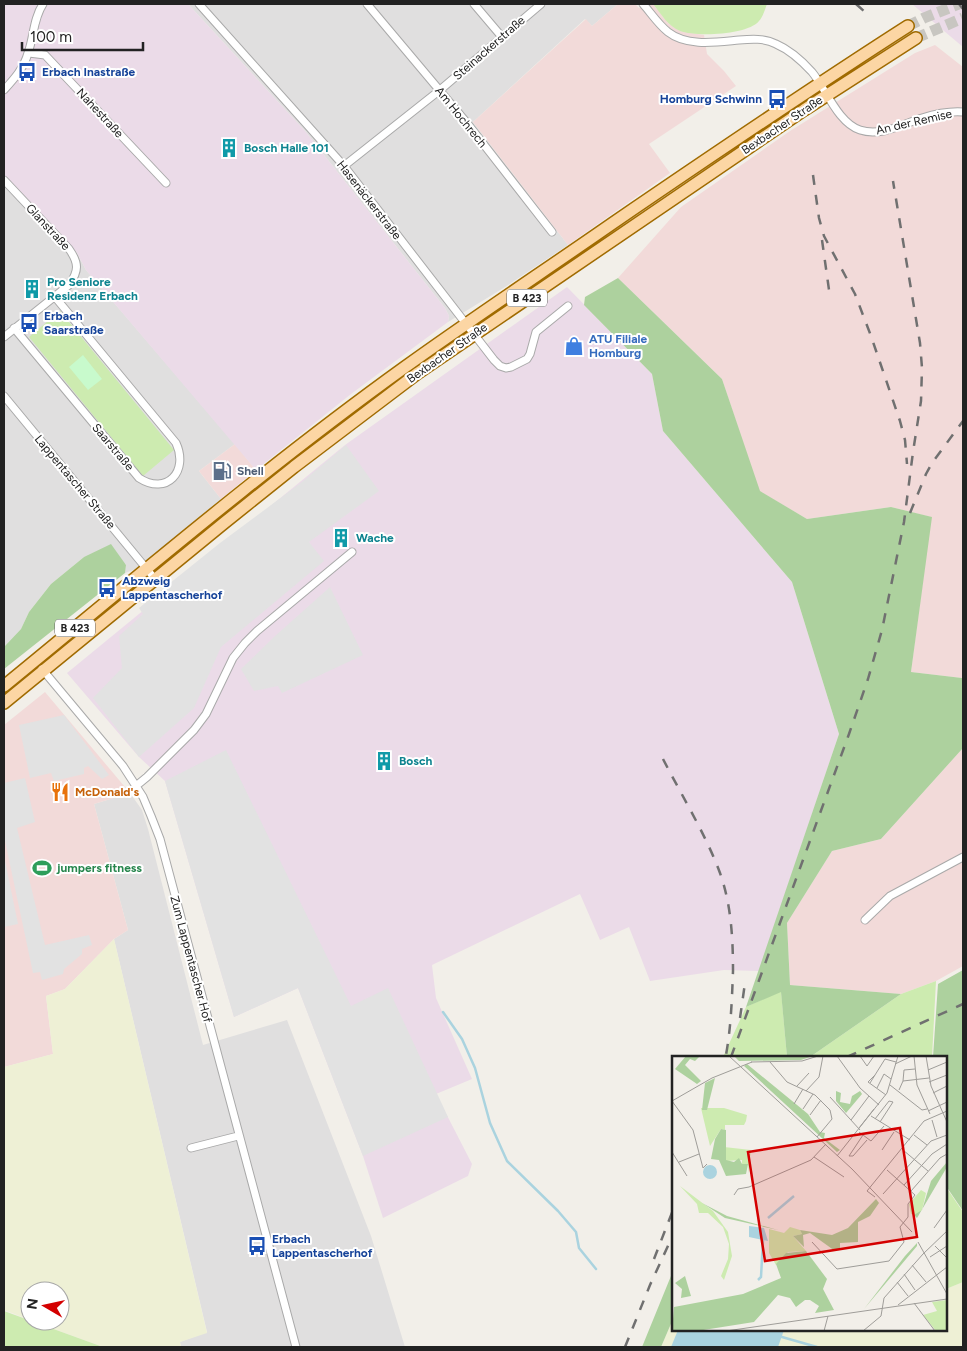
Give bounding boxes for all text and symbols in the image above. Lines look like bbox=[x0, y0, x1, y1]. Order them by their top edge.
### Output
street label: Steinackerstraße bbox=[450, 13, 528, 83]
scale bar bbox=[22, 20, 144, 52]
text: 100 m bbox=[30, 28, 72, 46]
bus stop icon: Erbach Inastraße bbox=[16, 61, 38, 83]
place label: Erbach Inastraße bbox=[42, 65, 135, 79]
street label: Am Hochrech bbox=[432, 84, 490, 150]
street label: Nahestraße bbox=[74, 85, 127, 141]
bus stop icon: Homburg Schwinn bbox=[766, 88, 788, 110]
place label: Homburg Schwinn bbox=[660, 92, 762, 106]
street label: Bexbacher Straße bbox=[739, 92, 826, 157]
street label: An der Remise bbox=[875, 106, 954, 138]
building icon: Bosch Halle 101 bbox=[218, 137, 240, 159]
place label: Bosch Halle 101 bbox=[244, 141, 329, 155]
street label: Hasenäckerstraße bbox=[334, 158, 404, 243]
street label: Glanstraße bbox=[23, 201, 73, 253]
place label: Pro Seniore Residenz Erbach bbox=[47, 275, 138, 303]
building icon: Pro Seniore Residenz Erbach bbox=[21, 278, 43, 300]
road number: B 423 bbox=[507, 290, 547, 306]
place label: Erbach Saarstraße bbox=[44, 309, 104, 337]
bus stop icon: Erbach Saarstraße bbox=[18, 312, 40, 334]
street label: Bexbacher Straße bbox=[404, 320, 490, 386]
place label: ATU Filiale Homburg bbox=[589, 332, 648, 360]
shop icon: ATU Filiale Homburg bbox=[563, 335, 585, 357]
street label: Saarstraße bbox=[89, 421, 137, 474]
street label: Lappentascher Straße bbox=[32, 432, 119, 532]
fuel station icon: Shell bbox=[211, 460, 233, 482]
place label: Shell bbox=[237, 464, 264, 478]
building icon: Wache bbox=[330, 527, 352, 549]
place label: Wache bbox=[356, 531, 394, 545]
place label: Abzweig Lappentascherhof bbox=[122, 574, 223, 602]
bus stop icon: Abzweig Lappentascherhof bbox=[96, 577, 118, 599]
road number: B 423 bbox=[55, 620, 95, 636]
building icon: Bosch bbox=[373, 750, 395, 772]
place label: Bosch bbox=[399, 754, 432, 768]
restaurant icon: McDonald's bbox=[49, 781, 71, 803]
place label: McDonald's bbox=[75, 785, 139, 799]
sports icon: jumpers fitness bbox=[31, 857, 53, 879]
place label: jumpers fitness bbox=[56, 861, 142, 875]
street label: Zum Lappentascher Hof bbox=[167, 894, 215, 1024]
inset map bbox=[672, 1056, 947, 1331]
place label: Erbach Lappentascherhof bbox=[272, 1232, 373, 1260]
bus stop icon: Erbach Lappentascherhof bbox=[246, 1235, 268, 1257]
north arrow bbox=[20, 1281, 70, 1331]
text: N bbox=[23, 1297, 42, 1311]

